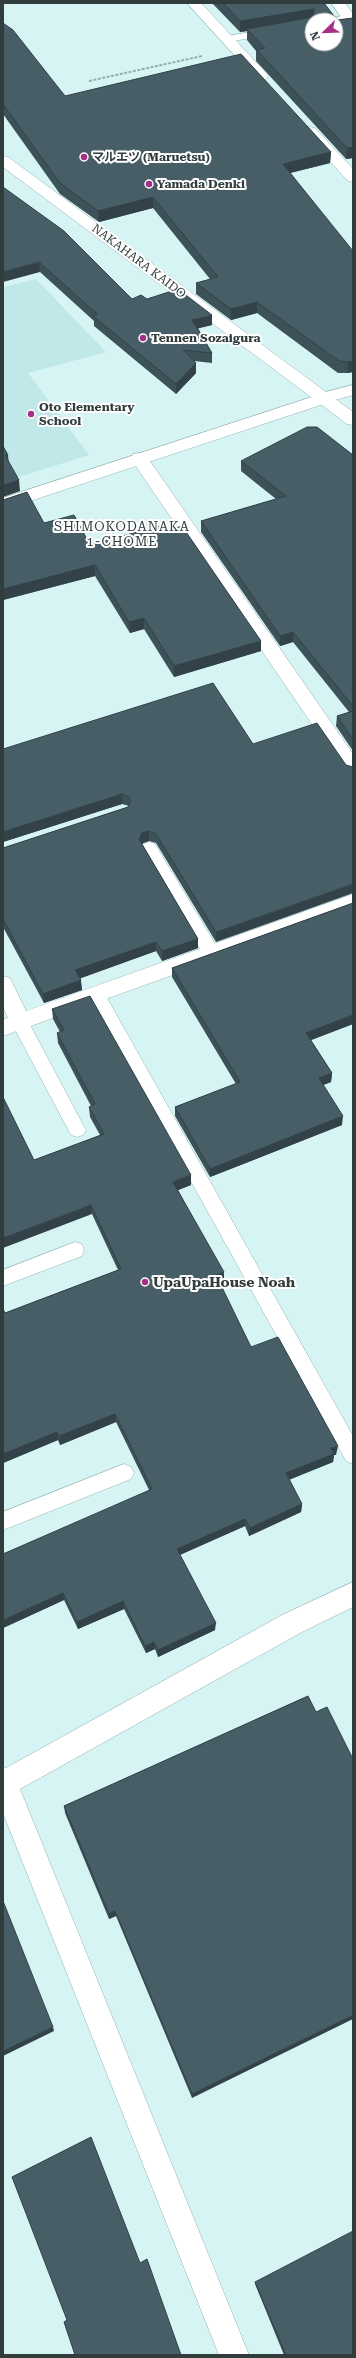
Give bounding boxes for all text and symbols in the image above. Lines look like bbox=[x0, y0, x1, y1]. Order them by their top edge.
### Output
north arrow bbox=[304, 12, 344, 52]
text: N bbox=[307, 29, 323, 42]
place label: マルエツ (Maruetsu) bbox=[92, 150, 210, 164]
marker: マルエツ (Maruetsu) bbox=[79, 152, 89, 162]
place label: Yamada Denki bbox=[157, 177, 245, 191]
marker: Yamada Denki bbox=[144, 179, 154, 189]
street label: NAKAHARA KAIDO bbox=[89, 221, 189, 301]
place label: Tennen Sozaigura bbox=[151, 331, 261, 345]
marker: Tennen Sozaigura bbox=[138, 333, 148, 343]
place label: Oto Elementary School bbox=[39, 400, 135, 428]
marker: Oto Elementary School bbox=[26, 409, 36, 419]
district label: SHIMOKODANAKA 1-CHOME bbox=[54, 519, 190, 549]
place label: UpaUpaHouse Noah bbox=[153, 1274, 296, 1290]
marker: UpaUpaHouse Noah bbox=[140, 1277, 150, 1287]

